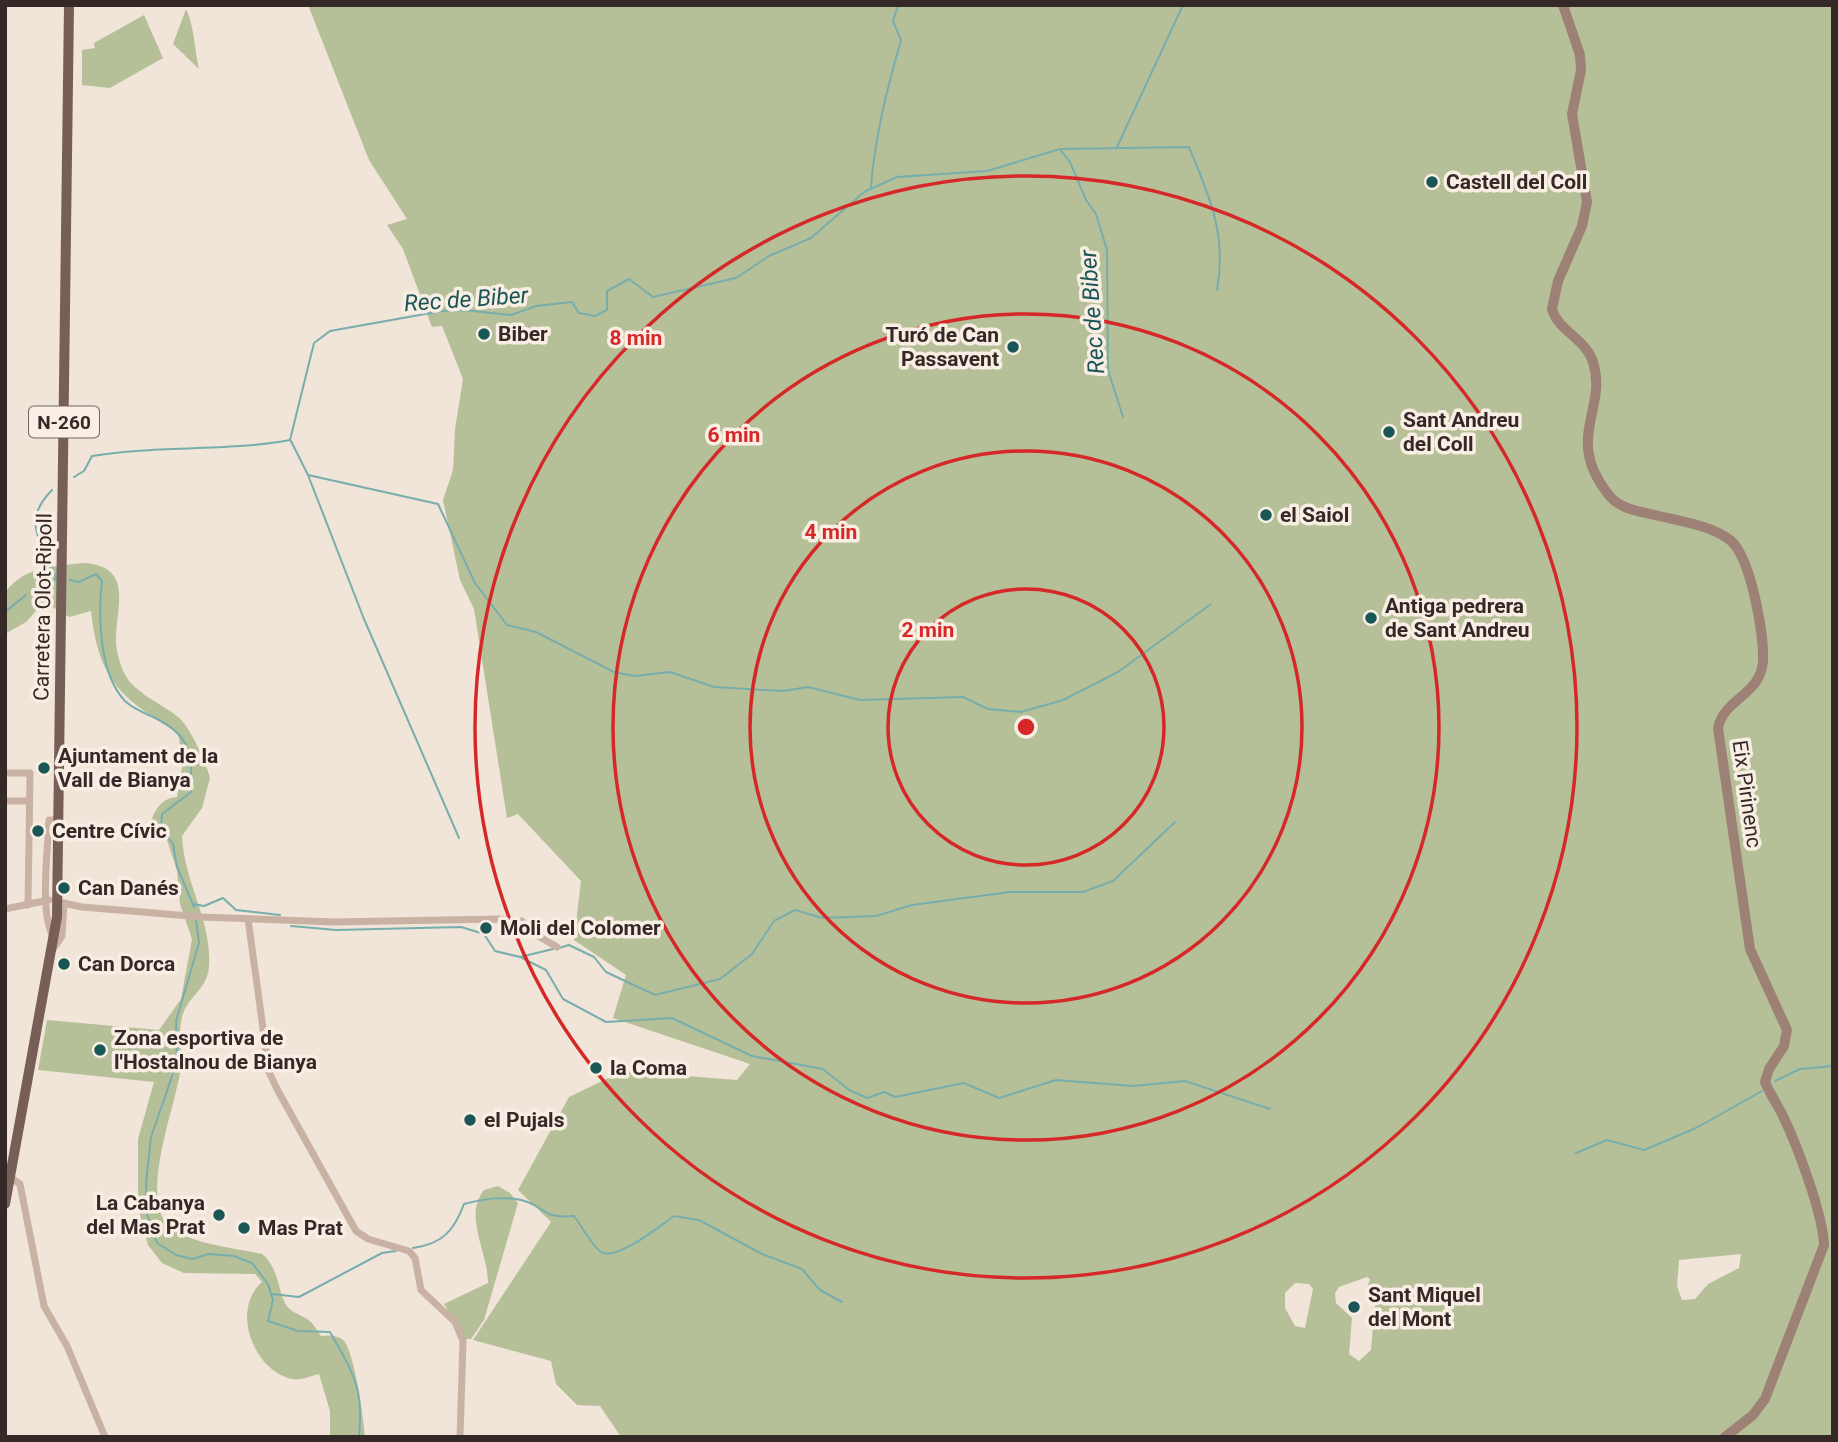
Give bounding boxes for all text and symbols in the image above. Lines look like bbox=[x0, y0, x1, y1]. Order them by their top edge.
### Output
place label: Castell del Coll bbox=[1446, 170, 1587, 194]
marker: Castell del Coll bbox=[1424, 174, 1440, 190]
water label: Rec de Biber bbox=[1075, 248, 1110, 375]
water label: Rec de Biber bbox=[403, 282, 530, 317]
place label: Biber bbox=[498, 322, 548, 346]
place label: Turó de Can Passavent bbox=[885, 323, 999, 371]
marker: Biber bbox=[476, 326, 492, 342]
text: 8 min bbox=[610, 326, 662, 350]
marker: Turó de Can Passavent bbox=[1005, 339, 1021, 355]
road number: N-260 bbox=[29, 406, 99, 438]
place label: Sant Andreu del Coll bbox=[1403, 408, 1519, 456]
text: 6 min bbox=[708, 423, 760, 447]
marker: Sant Andreu del Coll bbox=[1381, 424, 1397, 440]
place label: el Saiol bbox=[1280, 503, 1349, 527]
marker: el Saiol bbox=[1258, 507, 1274, 523]
street label: Carretera Olot-Ripoll bbox=[29, 513, 57, 701]
text: 4 min bbox=[805, 520, 857, 544]
place label: Antiga pedrera de Sant Andreu bbox=[1385, 594, 1530, 642]
marker: Antiga pedrera de Sant Andreu bbox=[1363, 610, 1379, 626]
text: 2 min bbox=[902, 618, 954, 642]
centre of rings bbox=[1014, 715, 1038, 739]
street label: Eix Pirinenc bbox=[1728, 739, 1766, 849]
place label: Ajuntament de la Vall de Bianya bbox=[58, 744, 218, 792]
marker: Ajuntament de la Vall de Bianya bbox=[36, 760, 52, 776]
place label: Centre Cívic bbox=[52, 819, 167, 843]
marker: Centre Cívic bbox=[30, 823, 46, 839]
place label: Can Danés bbox=[78, 876, 179, 900]
marker: Can Danés bbox=[56, 880, 72, 896]
place label: Moli del Colomer bbox=[500, 916, 661, 940]
marker: Moli del Colomer bbox=[478, 920, 494, 936]
place label: Can Dorca bbox=[78, 952, 175, 976]
marker: Can Dorca bbox=[56, 956, 72, 972]
place label: Zona esportiva de l'Hostalnou de Bianya bbox=[114, 1026, 317, 1074]
marker: Zona esportiva de l'Hostalnou de Bianya bbox=[92, 1042, 108, 1058]
place label: la Coma bbox=[610, 1056, 687, 1080]
marker: la Coma bbox=[588, 1060, 604, 1076]
place label: el Pujals bbox=[484, 1108, 565, 1132]
marker: el Pujals bbox=[462, 1112, 478, 1128]
place label: La Cabanya del Mas Prat bbox=[86, 1191, 205, 1239]
marker: La Cabanya del Mas Prat bbox=[211, 1207, 227, 1223]
place label: Mas Prat bbox=[258, 1216, 343, 1240]
marker: Mas Prat bbox=[236, 1220, 252, 1236]
place label: Sant Miquel del Mont bbox=[1368, 1283, 1481, 1331]
marker: Sant Miquel del Mont bbox=[1346, 1299, 1362, 1315]

